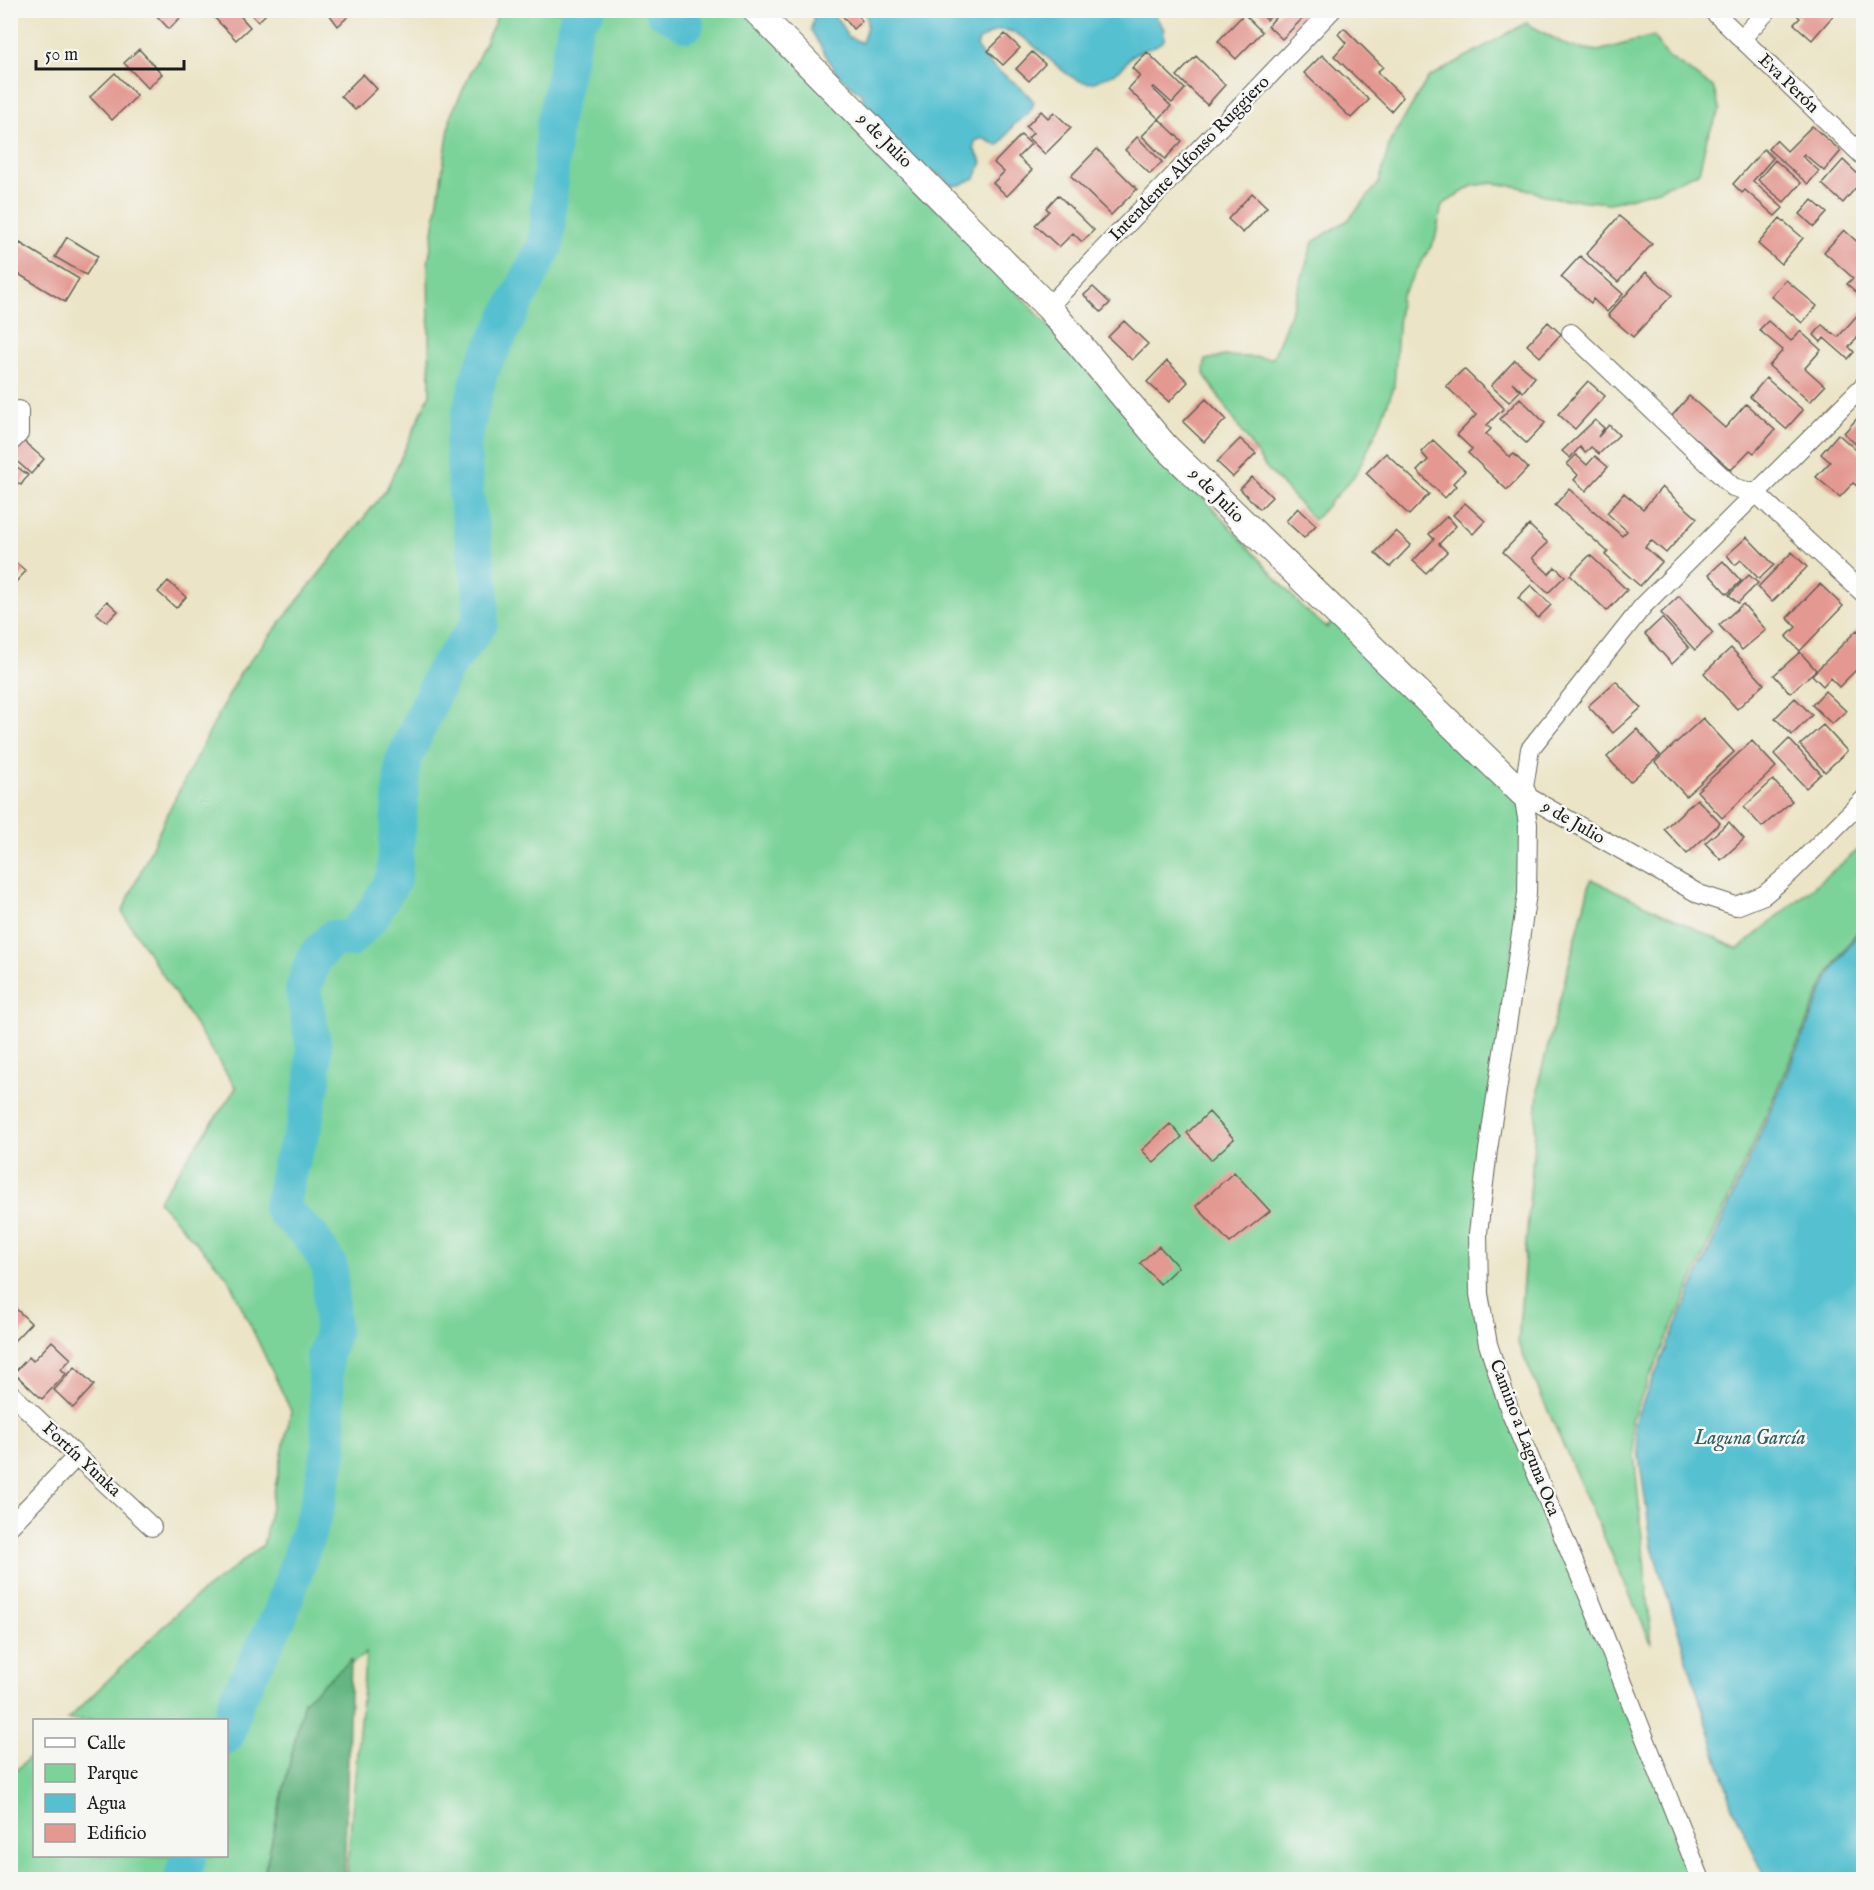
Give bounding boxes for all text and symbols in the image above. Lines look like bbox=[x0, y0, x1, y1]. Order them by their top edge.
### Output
scale bar bbox=[36, 33, 184, 71]
text: 50 m bbox=[45, 44, 78, 67]
street label: Eva Perón bbox=[1753, 49, 1824, 119]
street label: Intendente Alfonso Ruggiero bbox=[1105, 71, 1275, 247]
street label: 9 de Julio bbox=[851, 108, 917, 174]
street label: 9 de Julio bbox=[1183, 463, 1249, 529]
street label: 9 de Julio bbox=[1536, 795, 1609, 850]
street label: Camino a Laguna Oca bbox=[1484, 1357, 1565, 1520]
street label: Fortín Yunka bbox=[37, 1418, 126, 1503]
water label: Laguna García bbox=[1693, 1426, 1806, 1452]
legend bbox=[33, 1719, 228, 1857]
text: Calle bbox=[87, 1733, 126, 1756]
text: Parque bbox=[87, 1763, 138, 1786]
text: Agua bbox=[86, 1793, 126, 1816]
text: Edificio bbox=[87, 1823, 147, 1846]

